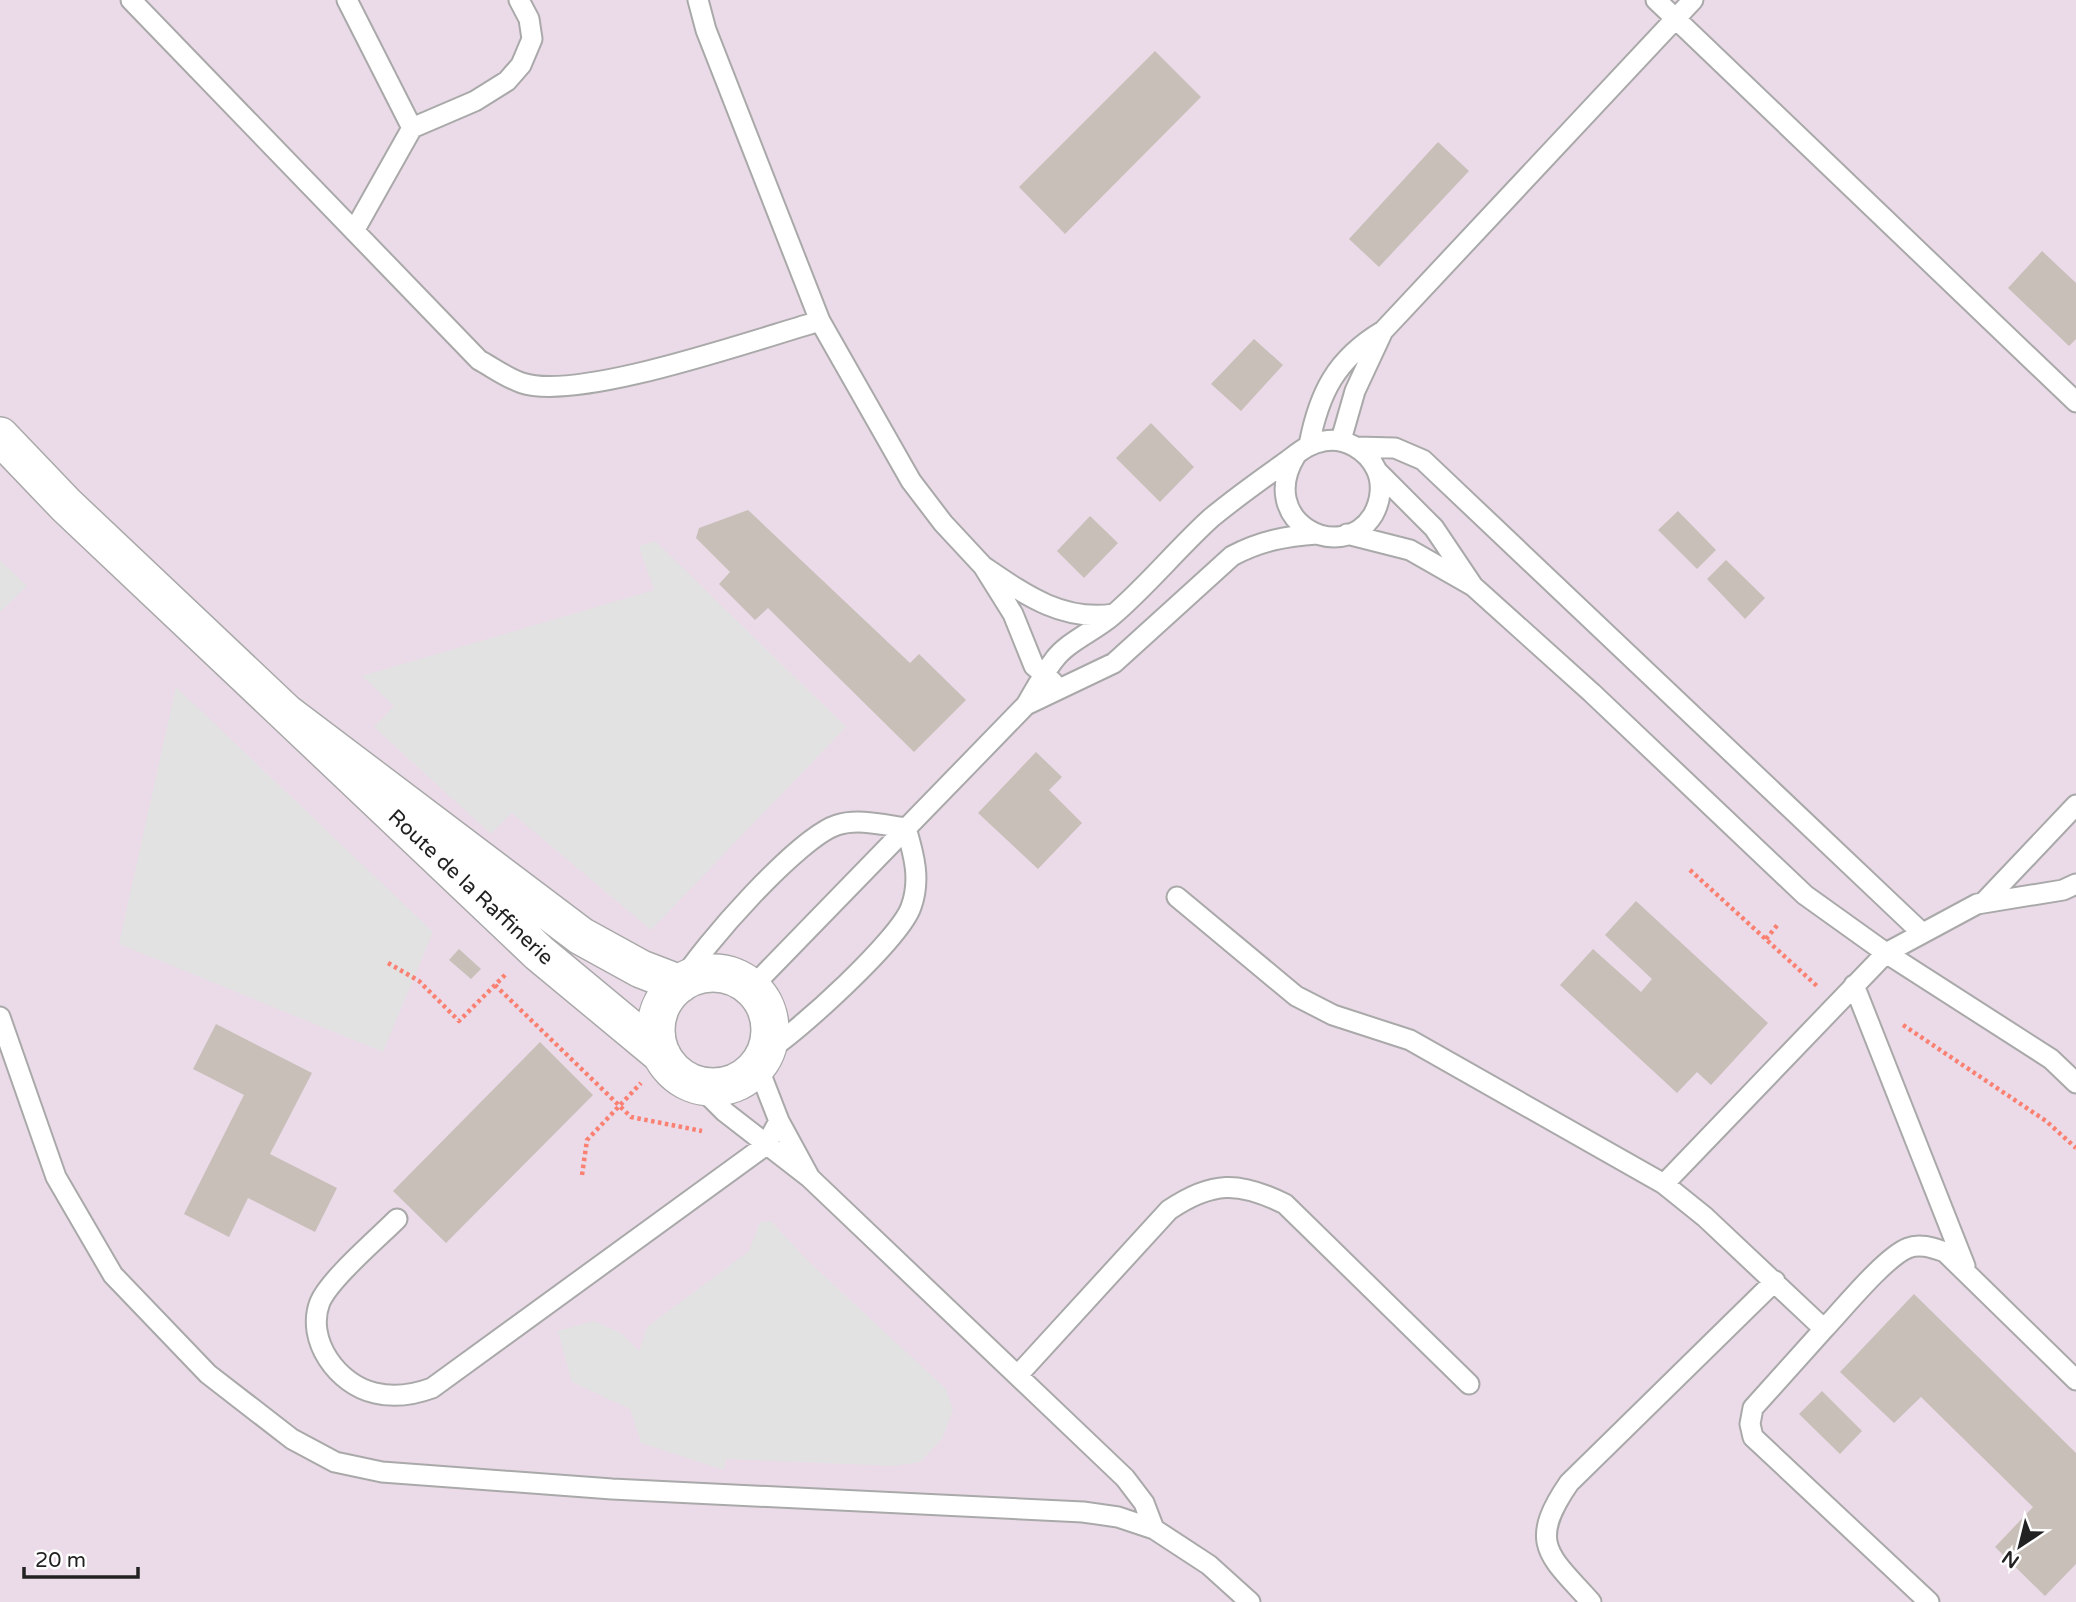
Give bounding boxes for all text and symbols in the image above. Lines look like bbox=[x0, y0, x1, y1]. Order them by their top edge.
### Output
street label: Route de la Raffinerie bbox=[383, 804, 559, 971]
north arrow bbox=[1985, 1511, 2055, 1581]
scale bar bbox=[24, 1536, 138, 1580]
text: N bbox=[1998, 1546, 2023, 1572]
text: 20 m bbox=[35, 1548, 86, 1573]

